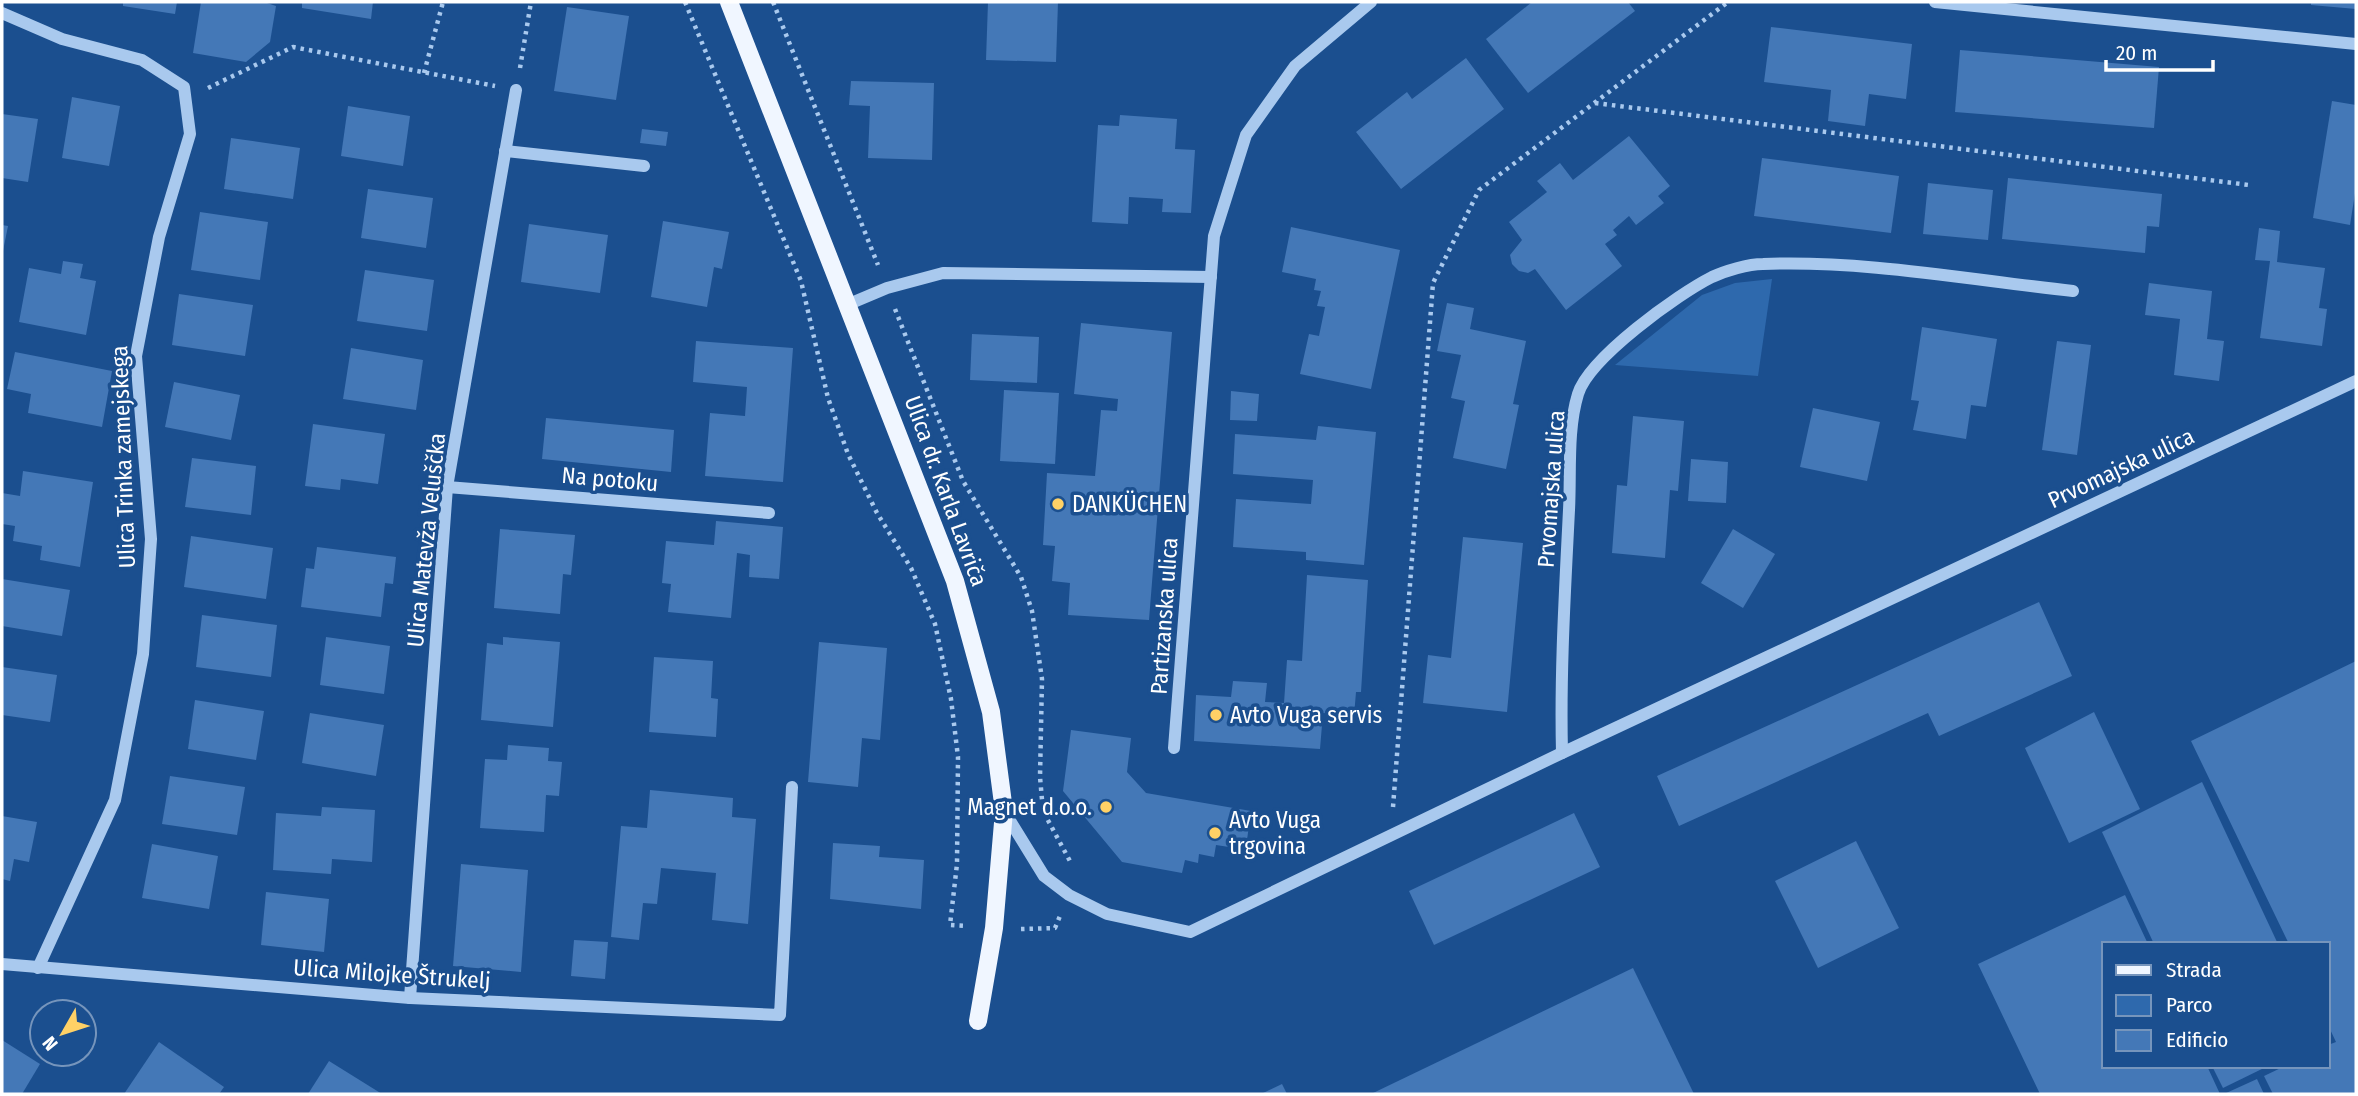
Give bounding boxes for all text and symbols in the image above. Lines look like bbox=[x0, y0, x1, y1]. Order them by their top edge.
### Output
scale bar bbox=[2106, 28, 2213, 72]
text: 20 m bbox=[2116, 40, 2157, 66]
street label: Ulica Trinka zamejskega bbox=[105, 345, 141, 569]
street label: Ulica dr. Karla Lavriča bbox=[899, 392, 993, 590]
street label: Prvomajska ulica bbox=[1532, 409, 1570, 569]
street label: Prvomajska ulica bbox=[2043, 422, 2199, 514]
street label: Ulica Matevža Veluščka bbox=[401, 431, 451, 649]
street label: Na potoku bbox=[561, 461, 659, 497]
place label: DANKÜCHEN bbox=[1072, 490, 1187, 518]
marker: DANKÜCHEN bbox=[1050, 496, 1066, 512]
street label: Partizanska ulica bbox=[1145, 537, 1183, 695]
place label: Avto Vuga servis bbox=[1230, 701, 1383, 729]
marker: Avto Vuga servis bbox=[1208, 707, 1224, 723]
place label: Magnet d.o.o. bbox=[967, 793, 1092, 821]
marker: Magnet d.o.o. bbox=[1098, 799, 1114, 815]
place label: Avto Vuga trgovina bbox=[1229, 806, 1321, 860]
marker: Avto Vuga trgovina bbox=[1207, 825, 1223, 841]
legend bbox=[2102, 942, 2330, 1068]
street label: Ulica Milojke Štrukelj bbox=[292, 952, 492, 995]
text: Strada bbox=[2166, 957, 2222, 983]
text: Parco bbox=[2166, 992, 2213, 1018]
north arrow bbox=[28, 998, 98, 1068]
text: Edificio bbox=[2166, 1027, 2228, 1053]
text: N bbox=[38, 1032, 63, 1055]

